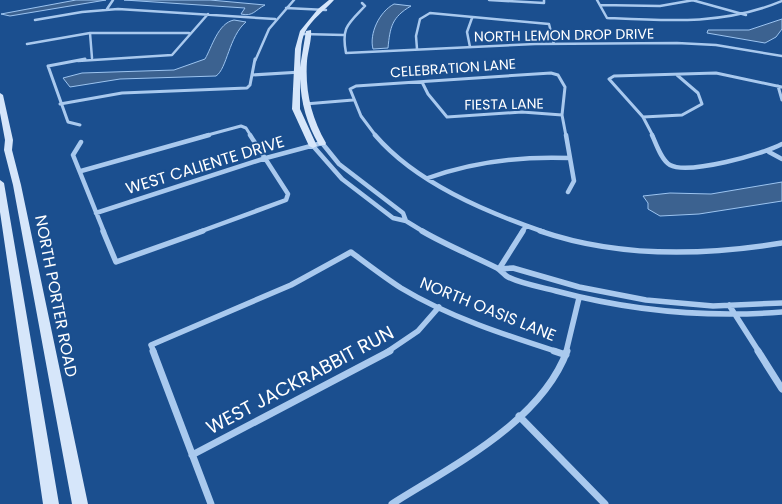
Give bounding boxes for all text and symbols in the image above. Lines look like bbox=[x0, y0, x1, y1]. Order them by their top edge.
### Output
street label: NORTH LEMON DROP DRIVE bbox=[474, 23, 654, 47]
street label: CELEBRATION LANE bbox=[390, 54, 516, 82]
street label: FIESTA LANE bbox=[464, 93, 544, 115]
street label: WEST CALIENTE DRIVE bbox=[123, 130, 287, 200]
street label: NORTH PORTER ROAD bbox=[29, 213, 83, 379]
street label: NORTH OASIS LANE bbox=[416, 271, 560, 347]
street label: WEST JACKRABBIT RUN bbox=[201, 319, 399, 441]

